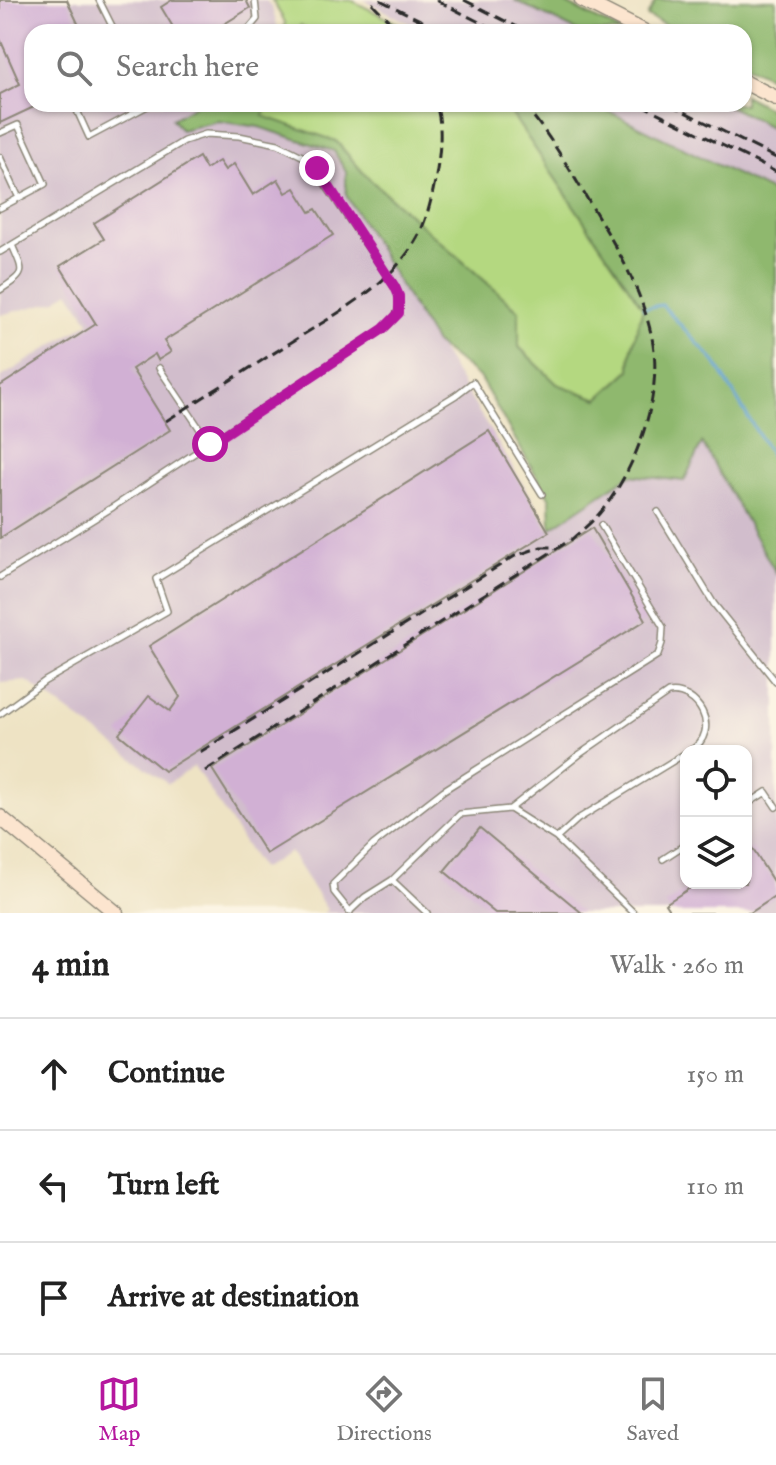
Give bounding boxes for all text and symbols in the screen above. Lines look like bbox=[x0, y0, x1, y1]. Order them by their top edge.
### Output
search box bbox=[24, 24, 752, 112]
icon: search bbox=[52, 46, 96, 90]
text: Search here bbox=[116, 49, 259, 87]
route end bbox=[299, 150, 335, 186]
route start bbox=[192, 426, 228, 462]
map controls bbox=[680, 745, 752, 889]
button: locate bbox=[680, 745, 752, 817]
button: layers bbox=[680, 817, 752, 889]
text: 4 min bbox=[32, 944, 110, 987]
text: Walk · 260 m bbox=[610, 949, 744, 982]
icon: ahead bbox=[32, 1052, 76, 1096]
text: Continue bbox=[108, 1055, 225, 1093]
text: 150 m bbox=[686, 1058, 744, 1091]
icon: left bbox=[32, 1164, 76, 1208]
text: Turn left bbox=[108, 1167, 219, 1205]
text: 110 m bbox=[686, 1170, 744, 1203]
icon: arrive bbox=[32, 1276, 76, 1320]
text: Arrive at destination bbox=[108, 1279, 359, 1317]
tab: Map bbox=[97, 1372, 141, 1448]
tab: Directions bbox=[336, 1372, 432, 1448]
tab: Saved bbox=[627, 1372, 679, 1448]

